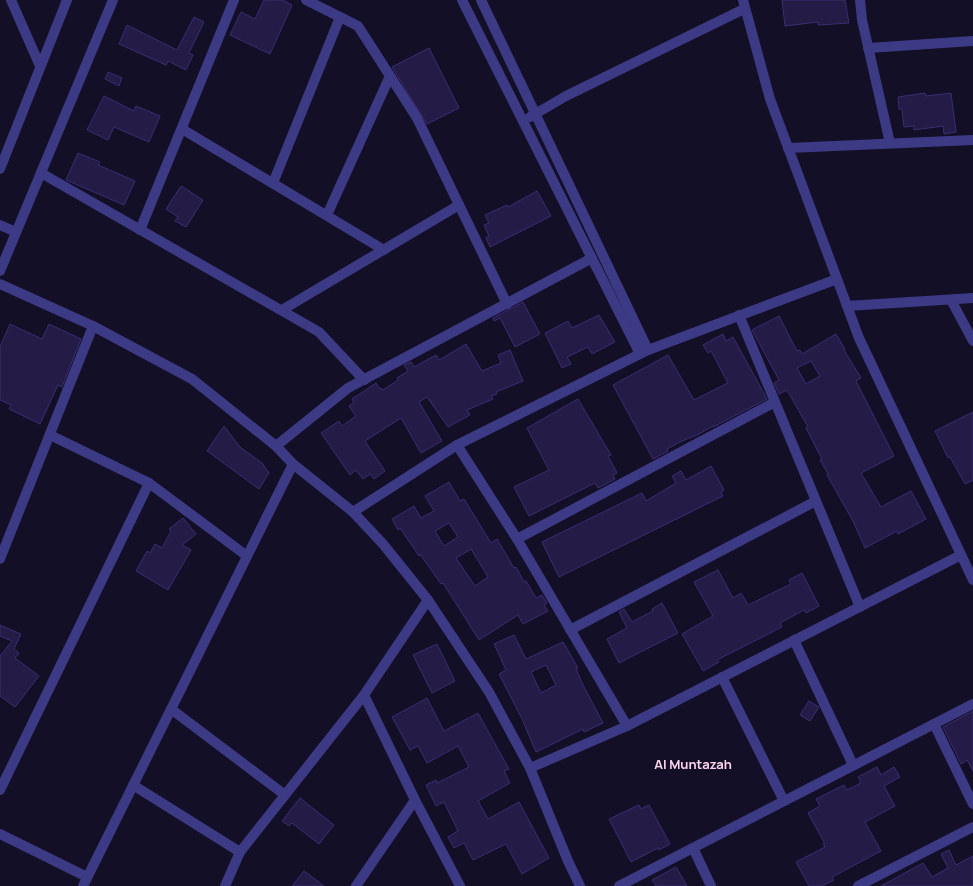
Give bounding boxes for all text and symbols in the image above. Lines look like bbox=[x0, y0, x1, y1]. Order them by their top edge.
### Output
district label: Al Muntazah bbox=[654, 755, 732, 773]

